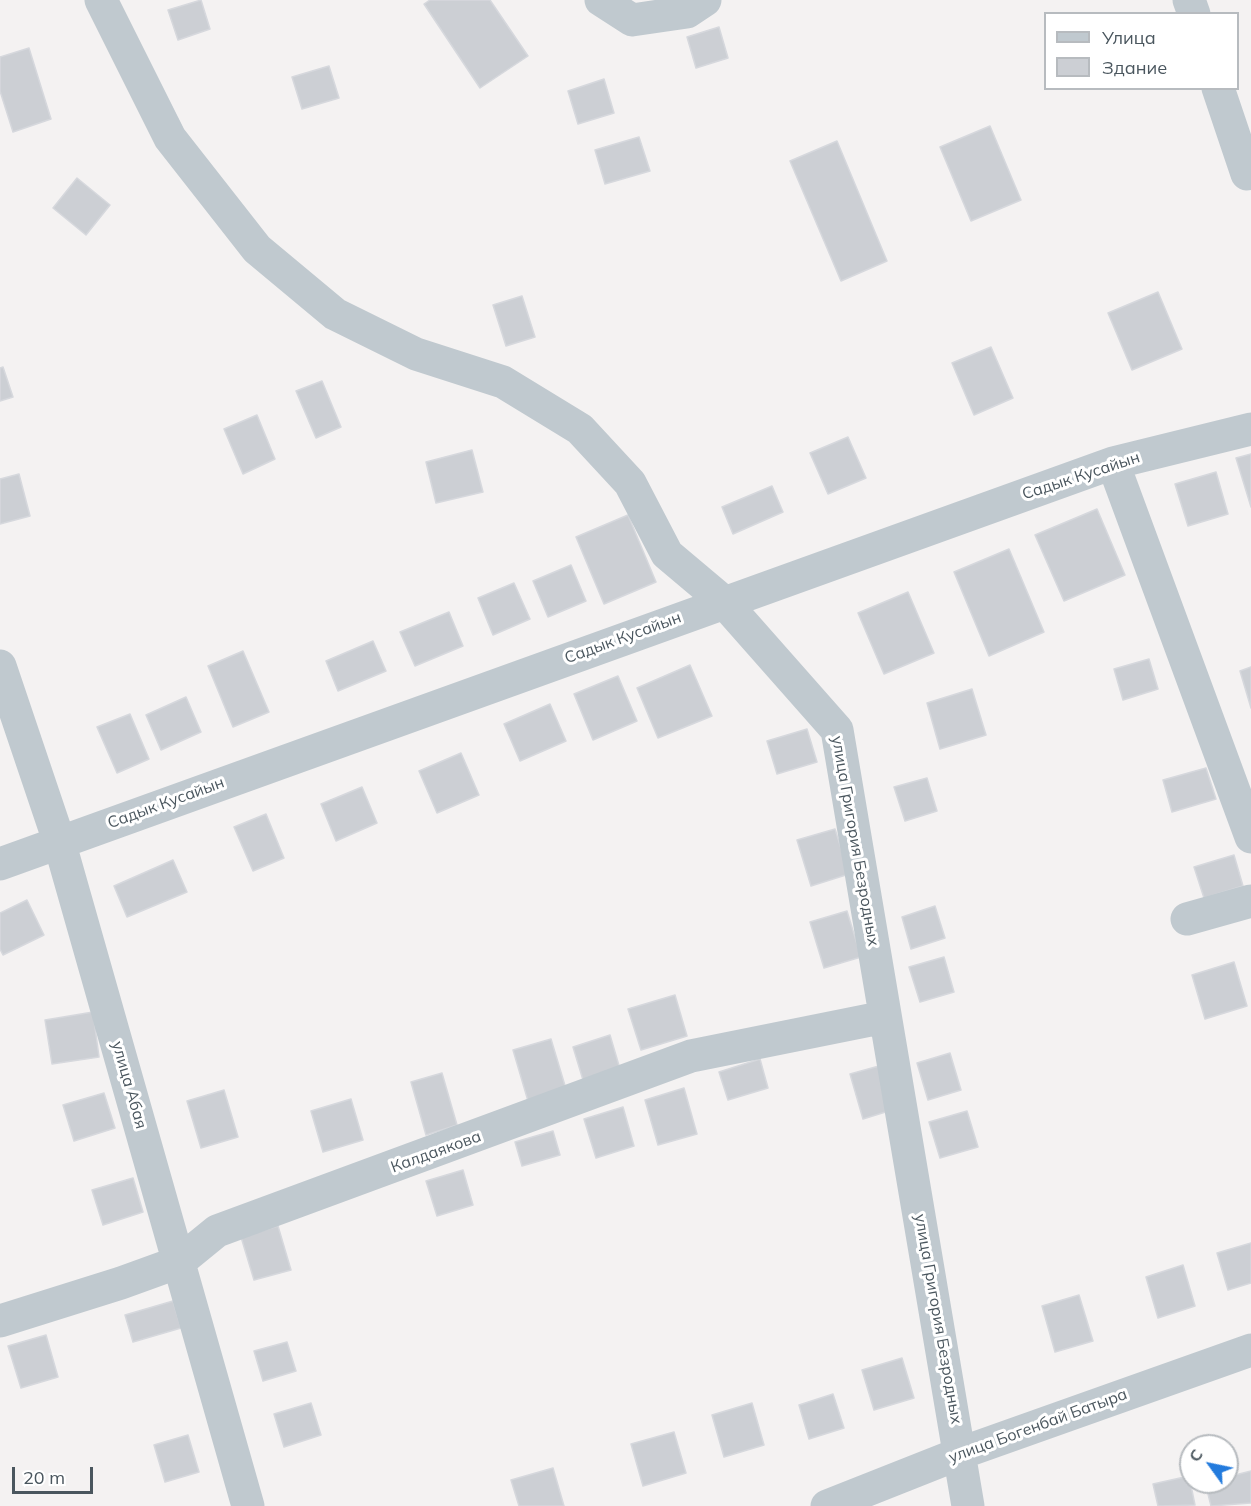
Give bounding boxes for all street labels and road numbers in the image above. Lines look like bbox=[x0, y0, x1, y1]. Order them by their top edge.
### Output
street label: Садык Кусайын bbox=[1020, 448, 1142, 504]
street label: Садык Кусайын bbox=[562, 608, 684, 668]
street label: улица Григория Безродных bbox=[827, 734, 883, 948]
street label: Садык Кусайын bbox=[105, 773, 227, 833]
street label: улица Абая bbox=[107, 1039, 151, 1131]
street label: Калдаякова bbox=[388, 1127, 484, 1177]
street label: улица Григория Безродных bbox=[910, 1212, 966, 1426]
street label: улица Богенбай Батыра bbox=[946, 1385, 1130, 1467]

